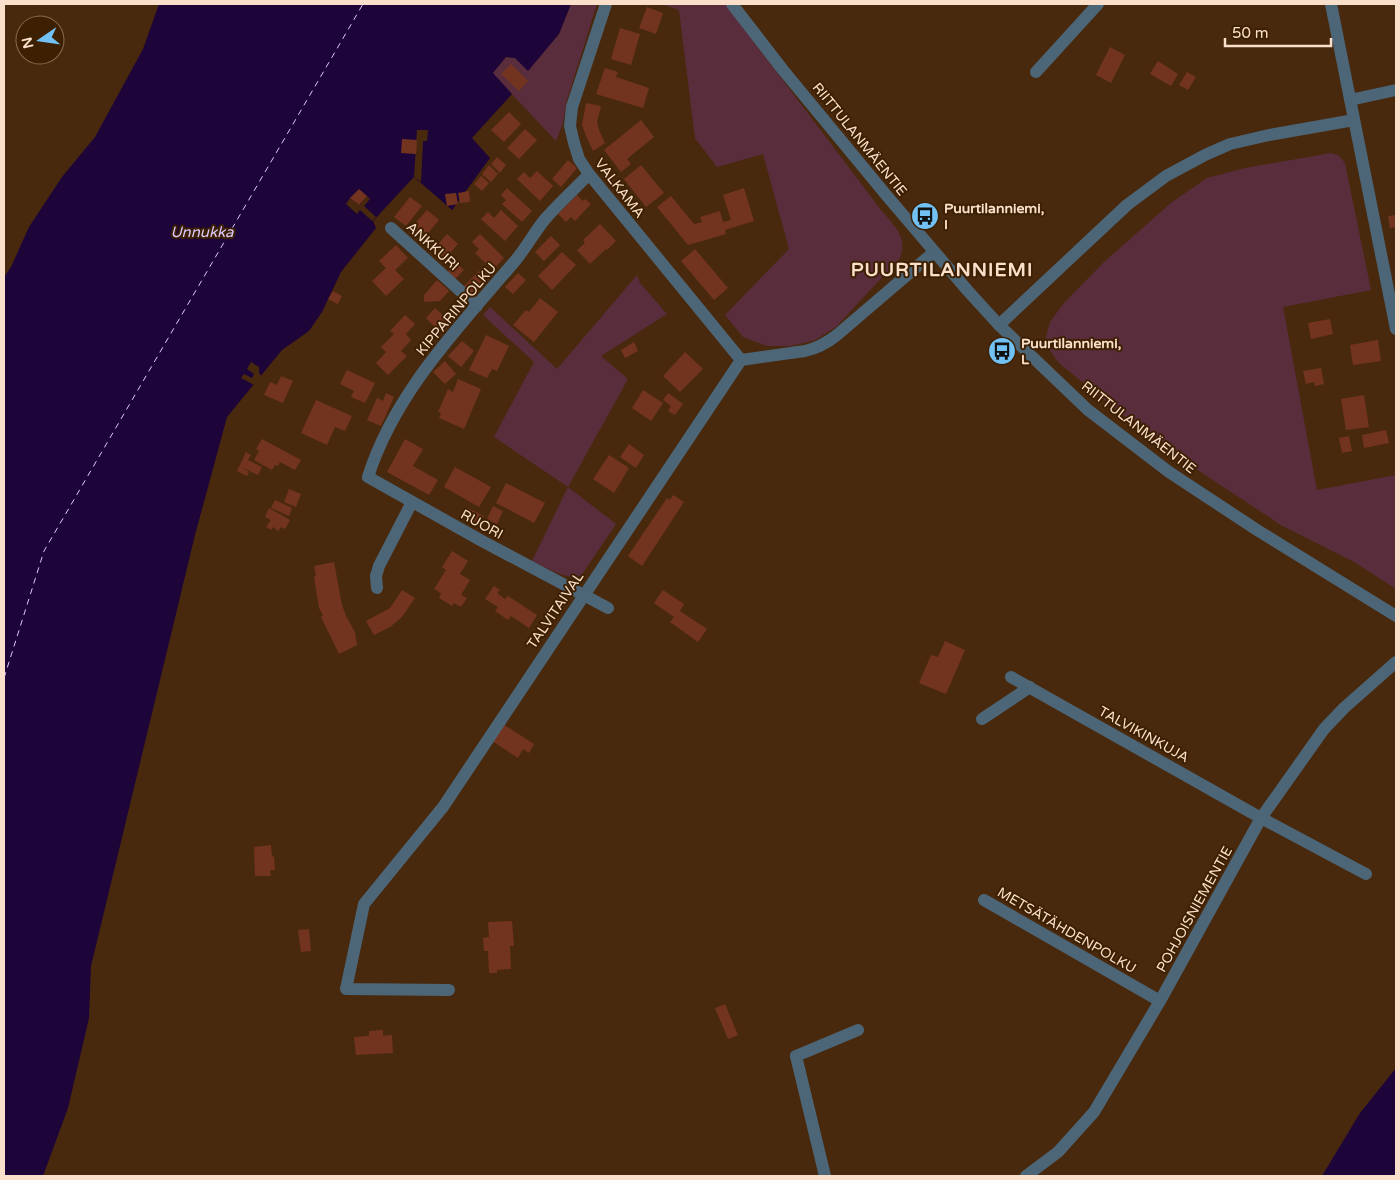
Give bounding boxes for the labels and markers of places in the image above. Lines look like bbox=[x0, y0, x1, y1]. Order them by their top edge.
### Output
place label: Puurtilanniemi, I bbox=[944, 200, 1044, 233]
bus stop icon: Puurtilanniemi, I bbox=[910, 201, 940, 231]
place label: Puurtilanniemi, L bbox=[1021, 335, 1121, 368]
bus stop icon: Puurtilanniemi, L bbox=[987, 336, 1017, 366]

